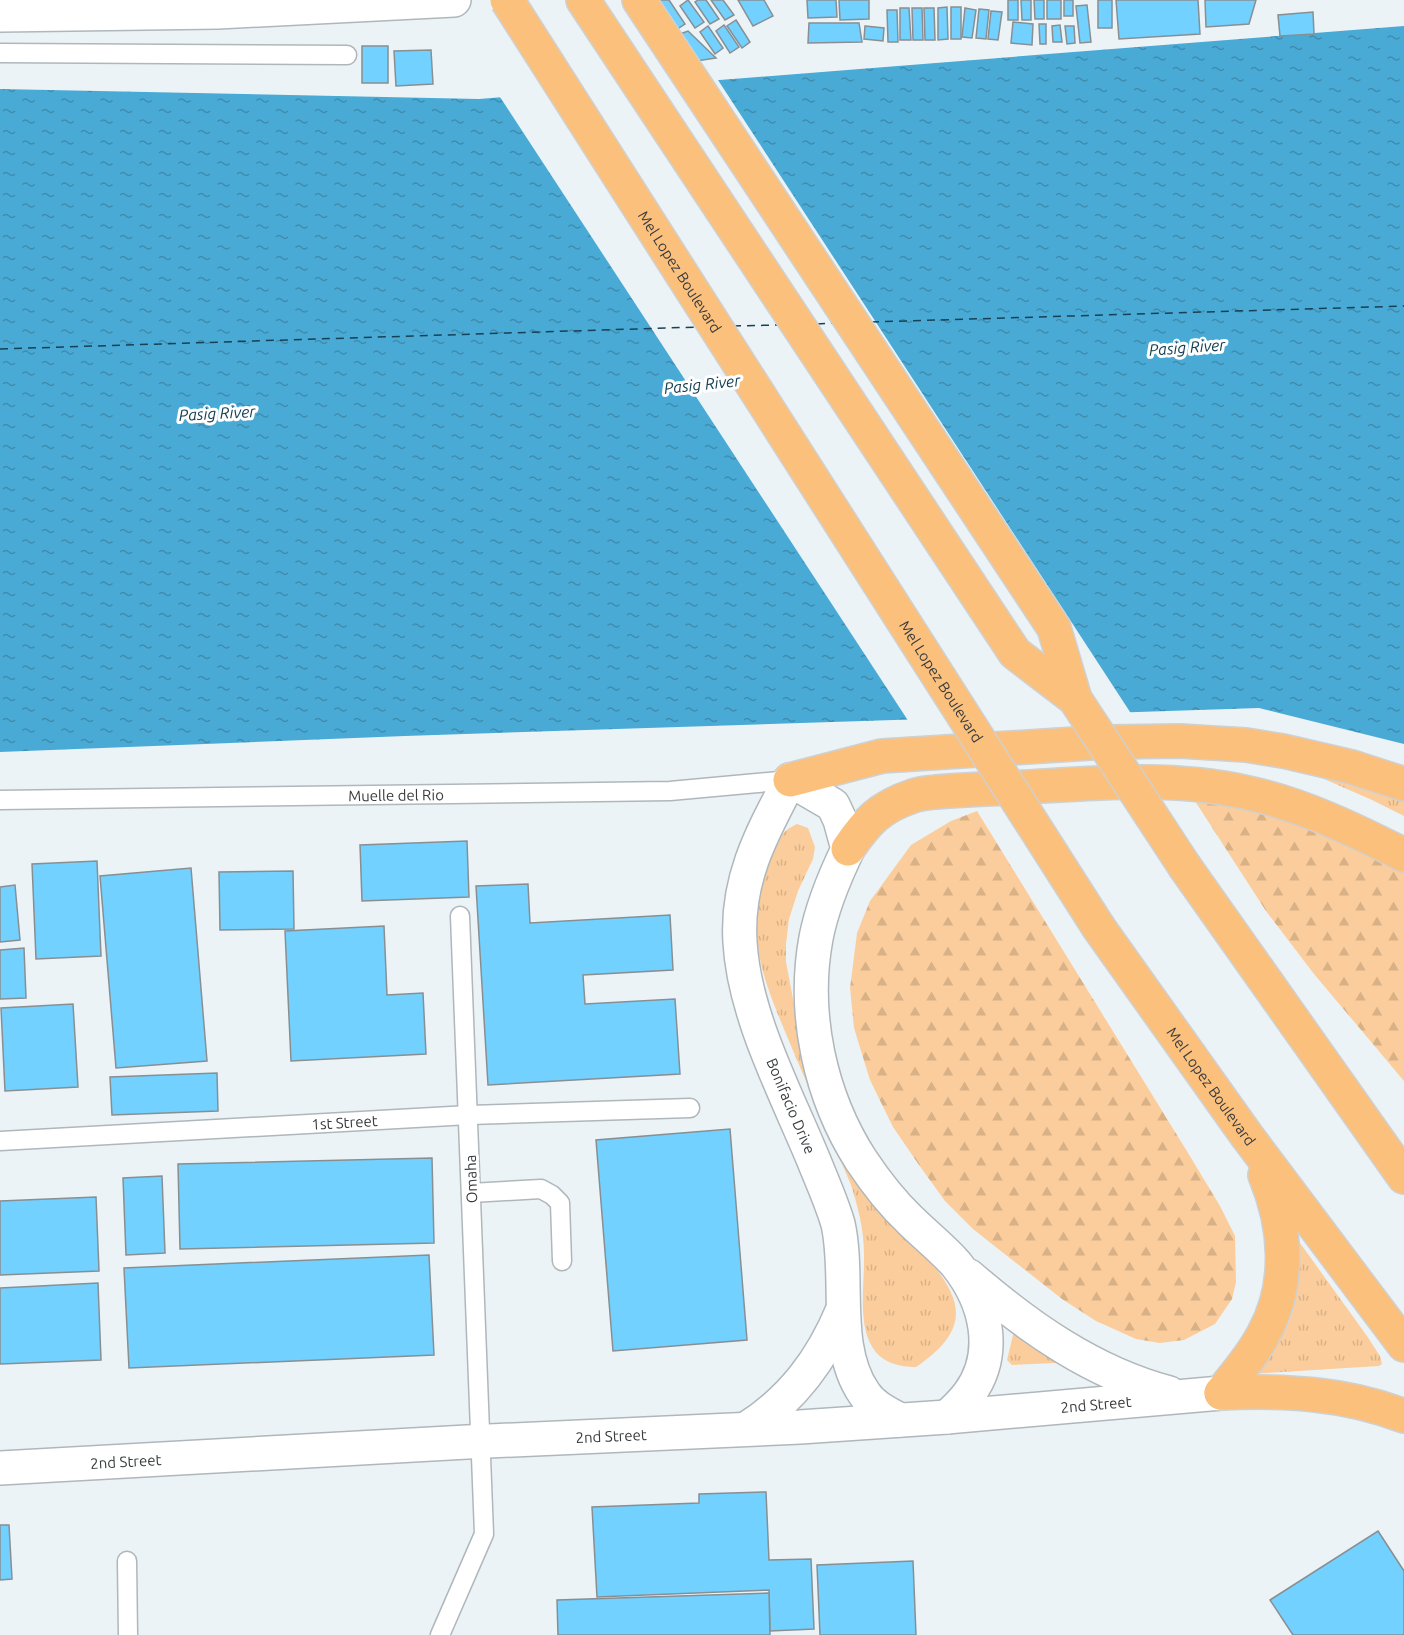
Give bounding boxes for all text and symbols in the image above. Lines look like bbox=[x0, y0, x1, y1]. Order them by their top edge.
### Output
street label: Mel Lopez Boulevard bbox=[635, 207, 725, 336]
water label: Pasig River bbox=[1148, 335, 1227, 359]
water label: Pasig River bbox=[663, 371, 742, 397]
water label: Pasig River bbox=[178, 402, 257, 424]
street label: Mel Lopez Boulevard bbox=[896, 617, 987, 745]
street label: Muelle del Rio bbox=[348, 786, 444, 804]
street label: Mel Lopez Boulevard bbox=[1164, 1024, 1259, 1149]
street label: Bonifacio Drive bbox=[763, 1056, 819, 1156]
street label: 1st Street bbox=[311, 1112, 378, 1132]
street label: Omaha bbox=[462, 1154, 480, 1204]
street label: 2nd Street bbox=[1060, 1392, 1132, 1416]
street label: 2nd Street bbox=[575, 1425, 647, 1446]
street label: 2nd Street bbox=[90, 1451, 162, 1471]

